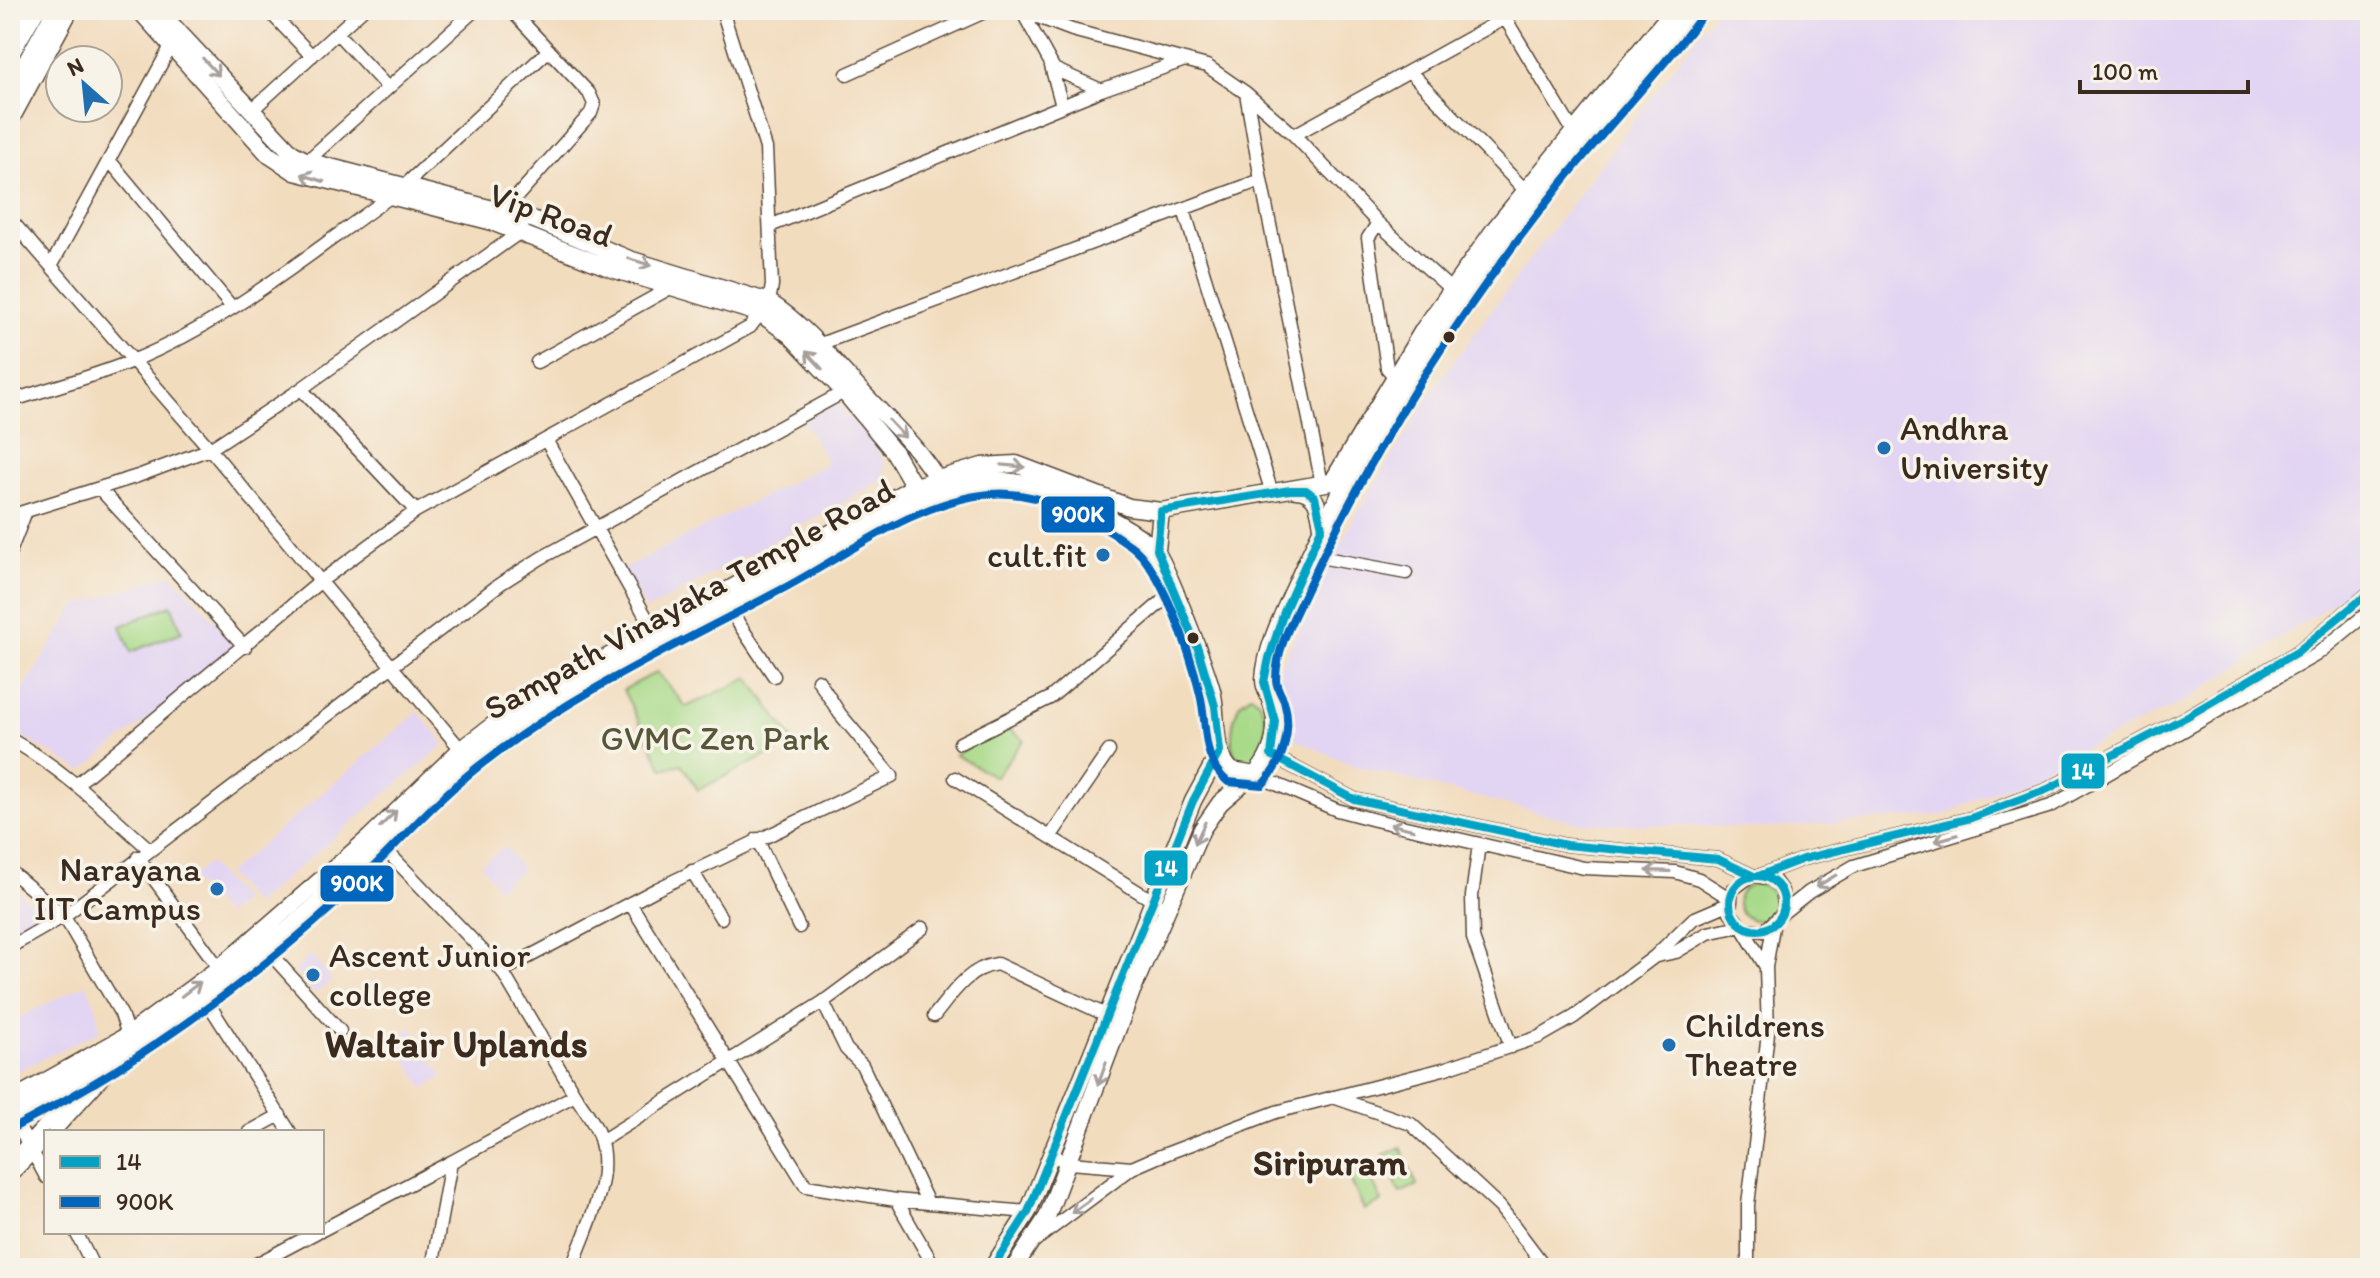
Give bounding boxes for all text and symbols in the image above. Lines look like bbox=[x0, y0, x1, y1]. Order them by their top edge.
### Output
north arrow bbox=[44, 44, 124, 124]
scale bar bbox=[2080, 44, 2248, 94]
text: N bbox=[62, 51, 88, 82]
one-way arrow bbox=[202, 57, 221, 77]
text: 100 m bbox=[2092, 57, 2158, 86]
one-way arrow bbox=[300, 170, 326, 185]
street label: Vip Road bbox=[484, 174, 618, 256]
one-way arrow bbox=[627, 255, 653, 270]
unlabelled marker bbox=[1441, 329, 1457, 345]
one-way arrow bbox=[806, 350, 824, 370]
place label: Andhra University bbox=[1900, 408, 2048, 488]
one-way arrow bbox=[887, 419, 905, 439]
marker: Andhra University bbox=[1875, 439, 1893, 457]
one-way arrow bbox=[999, 459, 1026, 474]
street label: Sampath Vinayaka Temple Road bbox=[477, 469, 901, 729]
line badge: 900K bbox=[1040, 495, 1116, 534]
text: 900K bbox=[1052, 501, 1105, 528]
place label: cult.fit bbox=[987, 535, 1087, 576]
marker: cult.fit bbox=[1094, 546, 1112, 564]
unlabelled marker bbox=[1185, 630, 1201, 646]
park label: GVMC Zen Park bbox=[601, 718, 830, 759]
line badge: 14 bbox=[2060, 752, 2106, 790]
text: 14 bbox=[2071, 758, 2095, 785]
one-way arrow bbox=[378, 810, 397, 829]
one-way arrow bbox=[1390, 819, 1416, 834]
one-way arrow bbox=[1192, 821, 1207, 845]
one-way arrow bbox=[1934, 832, 1960, 847]
place label: Narayana IIT Campus bbox=[34, 849, 201, 929]
line badge: 14 bbox=[1143, 849, 1189, 887]
text: 14 bbox=[1154, 855, 1178, 882]
line badge: 900K bbox=[319, 864, 395, 903]
one-way arrow bbox=[1645, 864, 1672, 879]
text: 900K bbox=[331, 870, 384, 897]
one-way arrow bbox=[1815, 873, 1838, 889]
marker: Narayana IIT Campus bbox=[208, 880, 226, 898]
place label: Ascent Junior college bbox=[329, 935, 531, 1015]
marker: Ascent Junior college bbox=[304, 966, 322, 984]
one-way arrow bbox=[180, 980, 202, 997]
place label: Childrens Theatre bbox=[1685, 1005, 1825, 1085]
district label: Waltair Uplands bbox=[324, 1021, 588, 1067]
marker: Childrens Theatre bbox=[1660, 1036, 1678, 1054]
one-way arrow bbox=[1094, 1061, 1108, 1086]
legend bbox=[44, 1130, 324, 1234]
district label: Siripuram bbox=[1253, 1141, 1408, 1184]
text: 14 bbox=[116, 1147, 142, 1176]
text: 900K bbox=[116, 1187, 174, 1216]
one-way arrow bbox=[1070, 1198, 1092, 1214]

